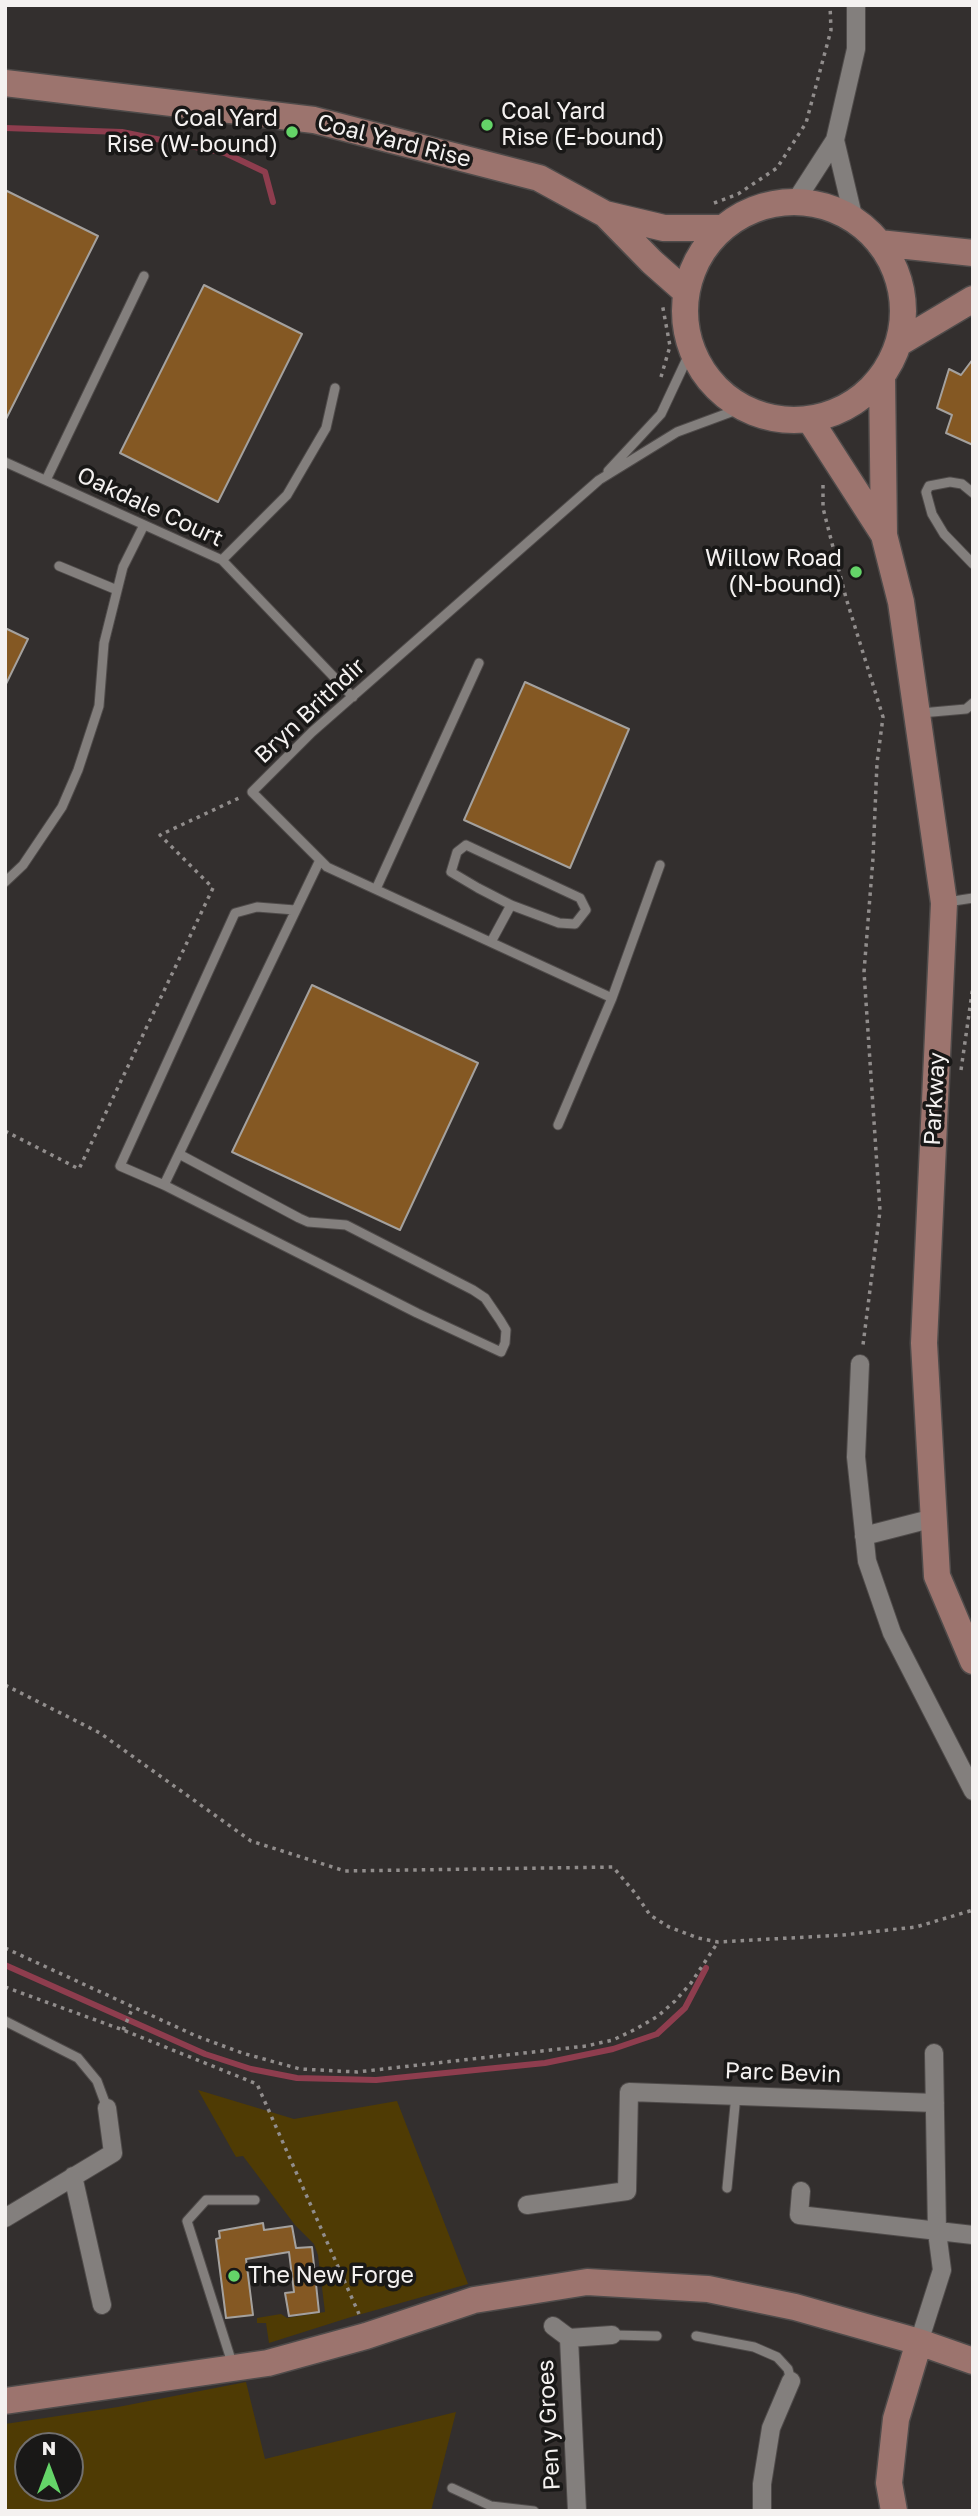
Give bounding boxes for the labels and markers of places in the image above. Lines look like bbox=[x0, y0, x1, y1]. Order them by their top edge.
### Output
place label: Coal Yard Rise (E-bound) bbox=[501, 98, 664, 152]
place label: Coal Yard Rise (W-bound) bbox=[106, 105, 278, 159]
marker: Coal Yard Rise (E-bound) bbox=[479, 117, 495, 133]
marker: Coal Yard Rise (W-bound) bbox=[284, 124, 300, 140]
place label: Willow Road (N-bound) bbox=[705, 545, 842, 599]
marker: Willow Road (N-bound) bbox=[848, 564, 864, 580]
place label: The New Forge bbox=[248, 2262, 414, 2290]
marker: The New Forge bbox=[226, 2268, 242, 2284]

